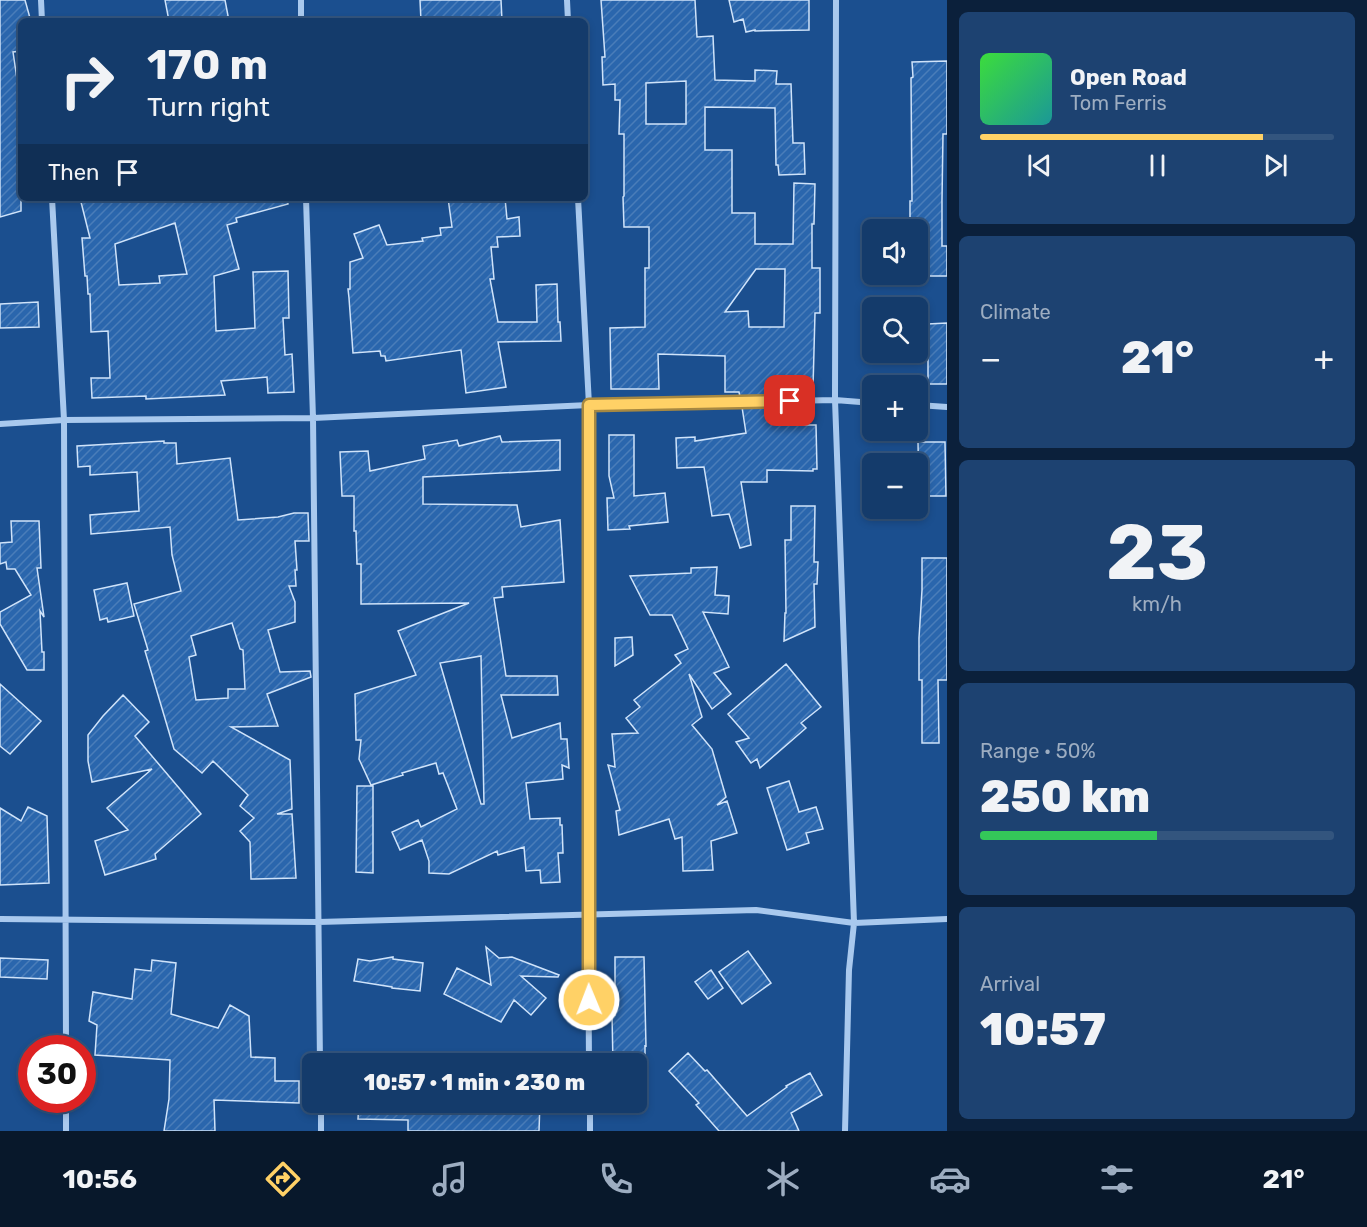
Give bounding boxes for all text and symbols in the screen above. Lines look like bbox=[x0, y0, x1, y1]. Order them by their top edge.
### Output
text: 170 m bbox=[147, 40, 268, 90]
icon: right bbox=[48, 42, 126, 120]
text: Open Road bbox=[1070, 64, 1187, 91]
text: Turn right bbox=[147, 91, 270, 123]
text: Tom Ferris bbox=[1070, 91, 1167, 115]
icon: previous bbox=[1023, 149, 1056, 182]
icon: pause bbox=[1141, 149, 1174, 182]
icon: next bbox=[1259, 149, 1292, 182]
icon: arrive bbox=[111, 156, 144, 189]
text: Then bbox=[48, 159, 99, 186]
map controls bbox=[862, 219, 928, 519]
button: sound bbox=[862, 219, 928, 285]
button: search bbox=[862, 297, 928, 363]
text: Climate bbox=[980, 300, 1051, 324]
text: 21° bbox=[1121, 331, 1194, 384]
text: − bbox=[980, 339, 1001, 378]
text: + bbox=[1313, 339, 1334, 378]
pin bbox=[764, 375, 815, 426]
button: + bbox=[862, 375, 928, 441]
icon: arrive bbox=[773, 384, 806, 417]
button: − bbox=[862, 453, 928, 519]
text: 23 bbox=[1106, 506, 1208, 599]
text: km/h bbox=[1132, 592, 1182, 616]
text: Range · 50% bbox=[980, 739, 1096, 763]
text: 250 km bbox=[980, 770, 1150, 823]
position arrow bbox=[557, 968, 621, 1032]
text: Arrival bbox=[980, 972, 1040, 996]
text: 10:57 bbox=[980, 1003, 1106, 1056]
speed limit sign: 30 bbox=[18, 1035, 96, 1113]
text: 10:57 · 1 min · 230 m bbox=[364, 1069, 585, 1096]
icon: directions bbox=[262, 1158, 304, 1200]
icon: music bbox=[429, 1158, 471, 1200]
icon: phone bbox=[595, 1158, 637, 1200]
icon: climate bbox=[762, 1158, 804, 1200]
icon: car bbox=[929, 1158, 971, 1200]
icon: filters bbox=[1096, 1158, 1138, 1200]
text: 10:56 bbox=[62, 1163, 137, 1195]
text: 21° bbox=[1262, 1163, 1305, 1195]

